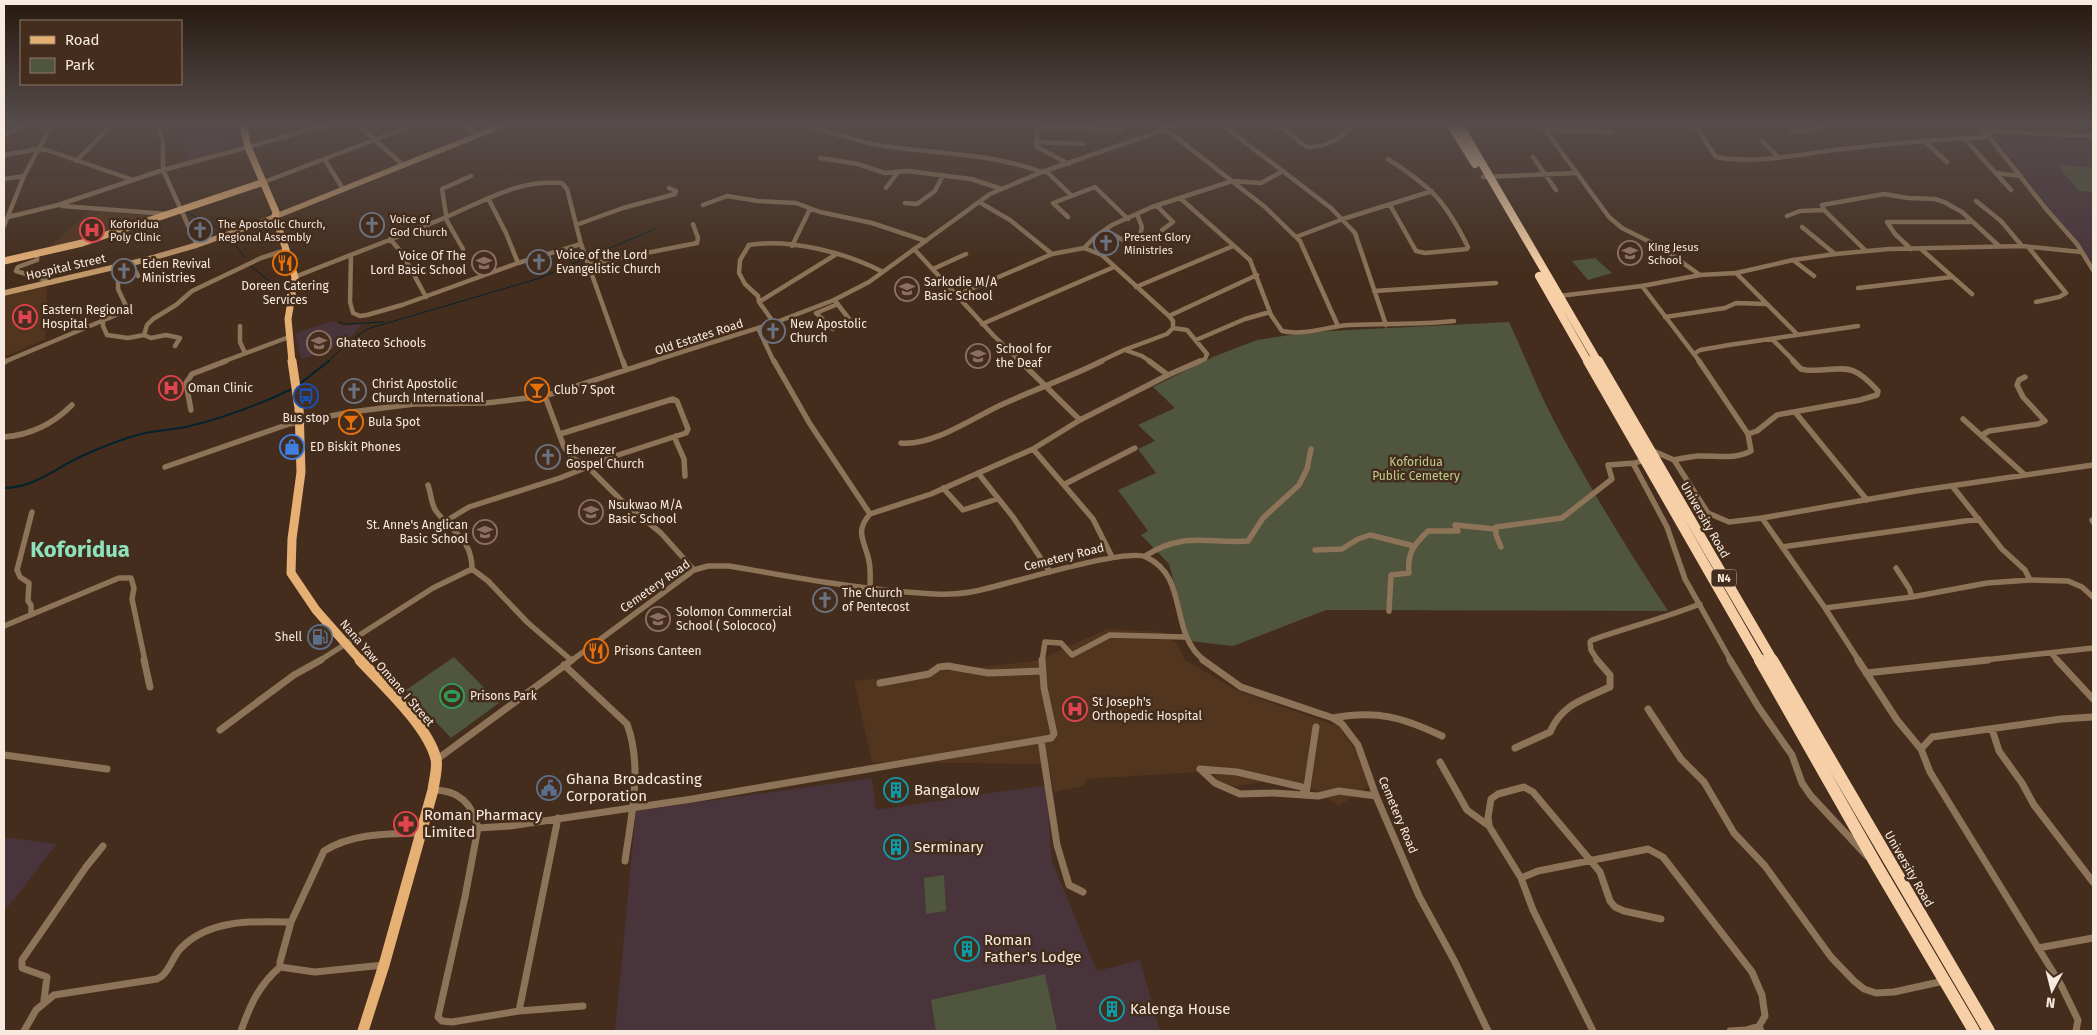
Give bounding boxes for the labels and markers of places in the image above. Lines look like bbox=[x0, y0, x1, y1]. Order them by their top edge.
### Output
church icon: Voice of God Church bbox=[359, 212, 385, 238]
place label: Voice of God Church bbox=[390, 213, 447, 239]
hospital icon: Koforidua Poly Clinic bbox=[79, 217, 105, 243]
church icon: The Apostolic Church, Regional Assembly bbox=[187, 217, 213, 243]
place label: Koforidua Poly Clinic bbox=[110, 218, 161, 244]
place label: The Apostolic Church, Regional Assembly bbox=[218, 218, 326, 244]
church icon: Present Glory Ministries bbox=[1093, 230, 1119, 256]
place label: Present Glory Ministries bbox=[1124, 231, 1191, 257]
school or university icon: King Jesus School bbox=[1617, 240, 1643, 266]
place label: King Jesus School bbox=[1648, 241, 1699, 267]
place label: Voice of the Lord Evangelistic Church bbox=[556, 248, 661, 276]
place label: Voice Of The Lord Basic School bbox=[370, 249, 466, 277]
church icon: Voice of the Lord Evangelistic Church bbox=[526, 249, 552, 275]
restaurant icon: Doreen Catering Services bbox=[272, 250, 298, 276]
school or university icon: Voice Of The Lord Basic School bbox=[471, 250, 497, 276]
place label: Eden Revival Ministries bbox=[142, 257, 211, 285]
church icon: Eden Revival Ministries bbox=[111, 258, 137, 284]
place label: Sarkodie M/A Basic School bbox=[924, 275, 997, 303]
school or university icon: Sarkodie M/A Basic School bbox=[894, 276, 920, 302]
place label: Doreen Catering Services bbox=[241, 279, 329, 307]
place label: Eastern Regional Hospital bbox=[42, 303, 134, 331]
hospital icon: Eastern Regional Hospital bbox=[12, 304, 38, 330]
place label: New Apostolic Church bbox=[790, 317, 867, 345]
church icon: New Apostolic Church bbox=[760, 318, 786, 344]
school or university icon: Ghateco Schools bbox=[306, 330, 332, 356]
place label: Ghateco Schools bbox=[336, 336, 426, 350]
place label: School for the Deaf bbox=[996, 342, 1052, 370]
school or university icon: School for the Deaf bbox=[965, 343, 991, 369]
hospital icon: Oman Clinic bbox=[158, 375, 184, 401]
place label: Christ Apostolic Church International bbox=[372, 377, 484, 405]
bar icon: Club 7 Spot bbox=[524, 377, 550, 403]
church icon: Christ Apostolic Church International bbox=[341, 378, 367, 404]
place label: Oman Clinic bbox=[188, 381, 253, 395]
bus stop icon: Bus stop bbox=[293, 383, 319, 409]
place label: Club 7 Spot bbox=[554, 383, 616, 397]
bar icon: Bula Spot bbox=[338, 409, 364, 435]
place label: Bus stop bbox=[283, 411, 329, 425]
place label: Bula Spot bbox=[368, 415, 421, 429]
shop icon: ED Biskit Phones bbox=[279, 434, 305, 460]
place label: ED Biskit Phones bbox=[310, 440, 401, 454]
place label: Ebenezer Gospel Church bbox=[566, 443, 644, 471]
church icon: Ebenezer Gospel Church bbox=[535, 444, 561, 470]
place label: Nsukwao M/A Basic School bbox=[608, 498, 682, 526]
school or university icon: Nsukwao M/A Basic School bbox=[578, 499, 604, 525]
place label: St. Anne's Anglican Basic School bbox=[366, 518, 468, 546]
school or university icon: St. Anne's Anglican Basic School bbox=[472, 519, 498, 545]
place label: The Church of Pentecost bbox=[842, 586, 910, 614]
church icon: The Church of Pentecost bbox=[812, 587, 838, 613]
place label: Solomon Commercial School ( Solococo) bbox=[676, 605, 792, 633]
school or university icon: Solomon Commercial School ( Solococo) bbox=[645, 606, 671, 632]
fuel station icon: Shell bbox=[307, 624, 333, 650]
place label: Shell bbox=[275, 630, 302, 644]
restaurant icon: Prisons Canteen bbox=[583, 638, 609, 664]
place label: Prisons Canteen bbox=[614, 644, 702, 658]
sports icon: Prisons Park bbox=[439, 683, 465, 709]
place label: Prisons Park bbox=[470, 689, 538, 703]
place label: St Joseph's Orthopedic Hospital bbox=[1092, 695, 1202, 723]
hospital icon: St Joseph's Orthopedic Hospital bbox=[1062, 696, 1088, 722]
place label: Ghana Broadcasting Corporation bbox=[566, 770, 702, 805]
public building icon: Ghana Broadcasting Corporation bbox=[536, 775, 562, 801]
building icon: Bangalow bbox=[883, 777, 909, 803]
place label: Bangalow bbox=[914, 781, 980, 799]
place label: Roman Pharmacy Limited bbox=[424, 806, 543, 841]
pharmacy icon: Roman Pharmacy Limited bbox=[393, 811, 419, 837]
building icon: Serminary bbox=[883, 834, 909, 860]
place label: Serminary bbox=[914, 838, 984, 856]
place label: Roman Father's Lodge bbox=[984, 931, 1082, 966]
building icon: Roman Father's Lodge bbox=[954, 936, 980, 962]
building icon: Kalenga House bbox=[1099, 996, 1125, 1022]
place label: Kalenga House bbox=[1130, 1000, 1231, 1018]

